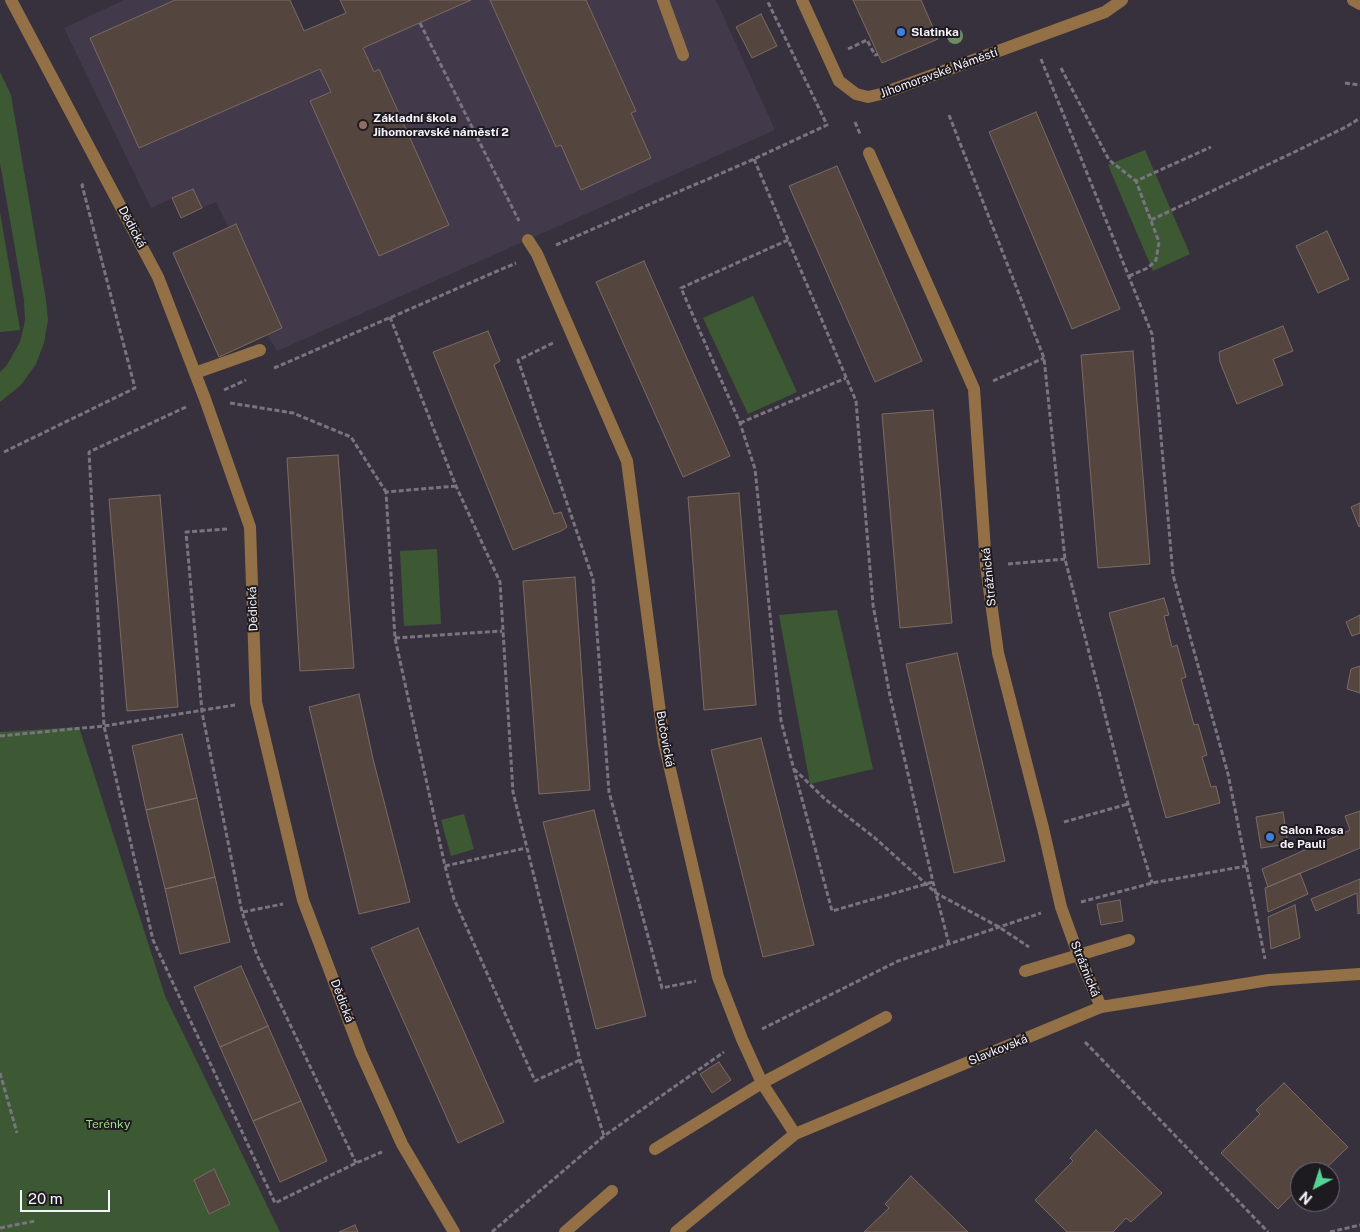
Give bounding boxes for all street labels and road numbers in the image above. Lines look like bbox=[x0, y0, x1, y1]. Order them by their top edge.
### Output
street label: Jihomoravské Náměstí bbox=[878, 45, 1000, 101]
street label: Dědická bbox=[115, 204, 149, 250]
street label: Strážnická bbox=[979, 547, 999, 607]
street label: Dědická bbox=[245, 586, 261, 632]
street label: Bučovická bbox=[653, 710, 677, 768]
street label: Strážnická bbox=[1067, 939, 1103, 999]
street label: Dědická bbox=[327, 977, 357, 1025]
street label: Slavkovská bbox=[966, 1032, 1030, 1068]

